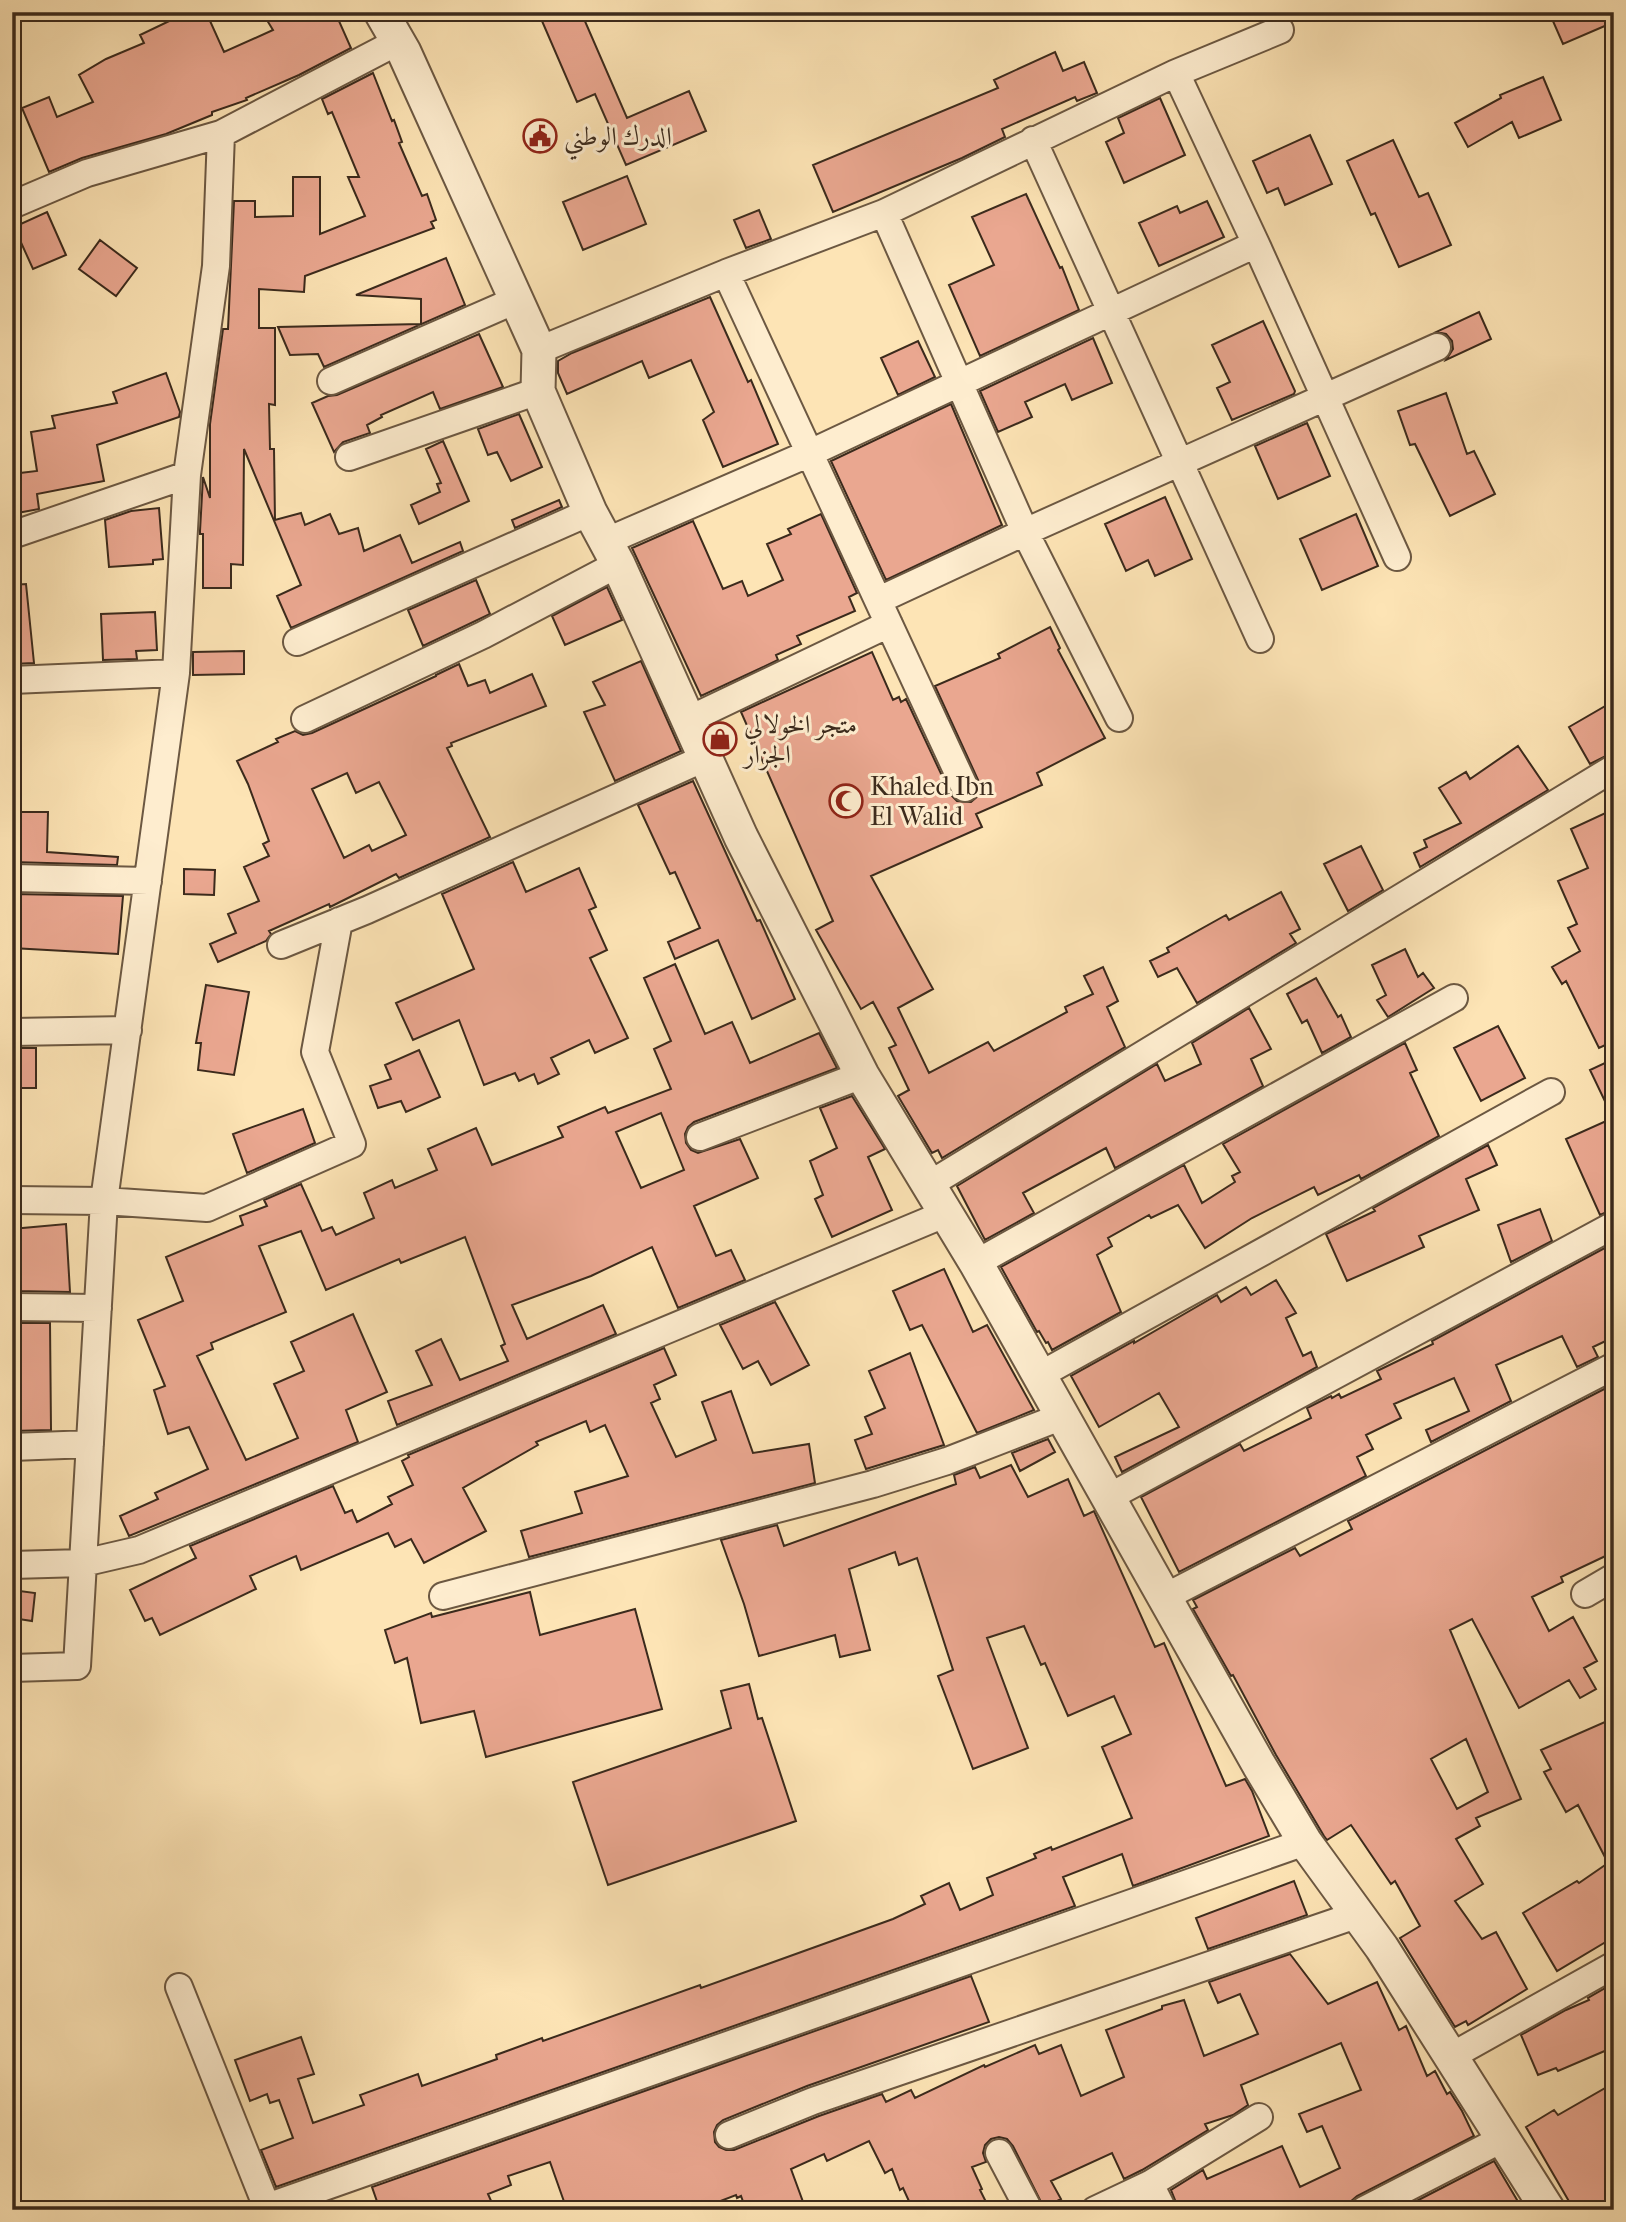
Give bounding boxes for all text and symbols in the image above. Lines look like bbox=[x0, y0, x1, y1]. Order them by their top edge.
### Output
public building icon: الدرك الوطني bbox=[521, 117, 559, 155]
place label: الدرك الوطني bbox=[564, 121, 672, 160]
place label: متجر الخولالي الجزار bbox=[741, 709, 857, 771]
shop icon: متجر الخولالي الجزار bbox=[701, 720, 739, 758]
place label: Khaled Ibn El Walid bbox=[870, 771, 994, 832]
mosque icon: Khaled Ibn El Walid bbox=[827, 782, 865, 820]

